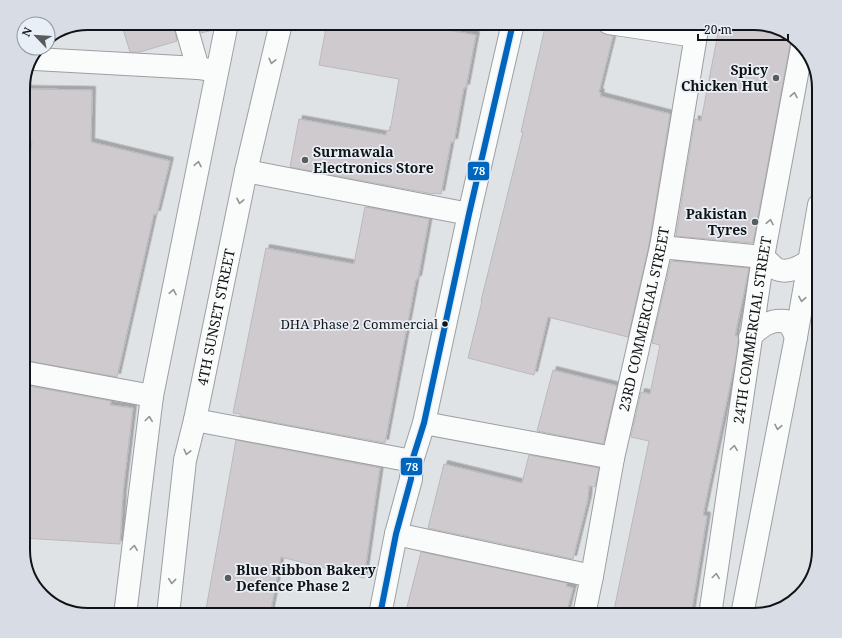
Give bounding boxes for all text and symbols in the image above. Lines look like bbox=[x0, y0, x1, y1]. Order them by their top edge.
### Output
north arrow bbox=[16, 16, 56, 56]
scale bar bbox=[698, 16, 788, 42]
text: 20 m bbox=[704, 21, 732, 38]
text: N bbox=[18, 24, 35, 39]
one-way arrow bbox=[268, 58, 276, 64]
place label: Spicy Chicken Hut bbox=[681, 60, 769, 95]
marker: Spicy Chicken Hut bbox=[771, 73, 781, 83]
one-way arrow bbox=[789, 92, 797, 98]
place label: Surmawala Electronics Store bbox=[313, 142, 434, 177]
marker: Surmawala Electronics Store bbox=[300, 155, 310, 165]
one-way arrow bbox=[194, 161, 202, 167]
line badge: 78 bbox=[467, 161, 490, 181]
text: 78 bbox=[473, 163, 485, 178]
one-way arrow bbox=[236, 198, 244, 205]
place label: Pakistan Tyres bbox=[686, 204, 747, 239]
marker: Pakistan Tyres bbox=[750, 217, 760, 227]
one-way arrow bbox=[765, 219, 773, 226]
street label: 23RD COMMERCIAL STREET bbox=[614, 225, 673, 413]
street label: 24TH COMMERCIAL STREET bbox=[728, 234, 776, 425]
street label: 4TH SUNSET STREET bbox=[192, 247, 239, 387]
one-way arrow bbox=[168, 289, 177, 295]
one-way arrow bbox=[799, 296, 807, 302]
place label: DHA Phase 2 Commercial bbox=[280, 315, 438, 333]
marker: DHA Phase 2 Commercial bbox=[440, 319, 450, 329]
one-way arrow bbox=[144, 416, 153, 423]
one-way arrow bbox=[775, 424, 783, 430]
one-way arrow bbox=[729, 445, 738, 451]
one-way arrow bbox=[183, 448, 192, 455]
line badge: 78 bbox=[400, 457, 423, 476]
text: 78 bbox=[406, 459, 418, 474]
one-way arrow bbox=[129, 545, 138, 552]
place label: Blue Ribbon Bakery Defence Phase 2 bbox=[236, 560, 377, 595]
marker: Blue Ribbon Bakery Defence Phase 2 bbox=[223, 573, 233, 583]
one-way arrow bbox=[711, 573, 720, 579]
one-way arrow bbox=[168, 578, 177, 584]

